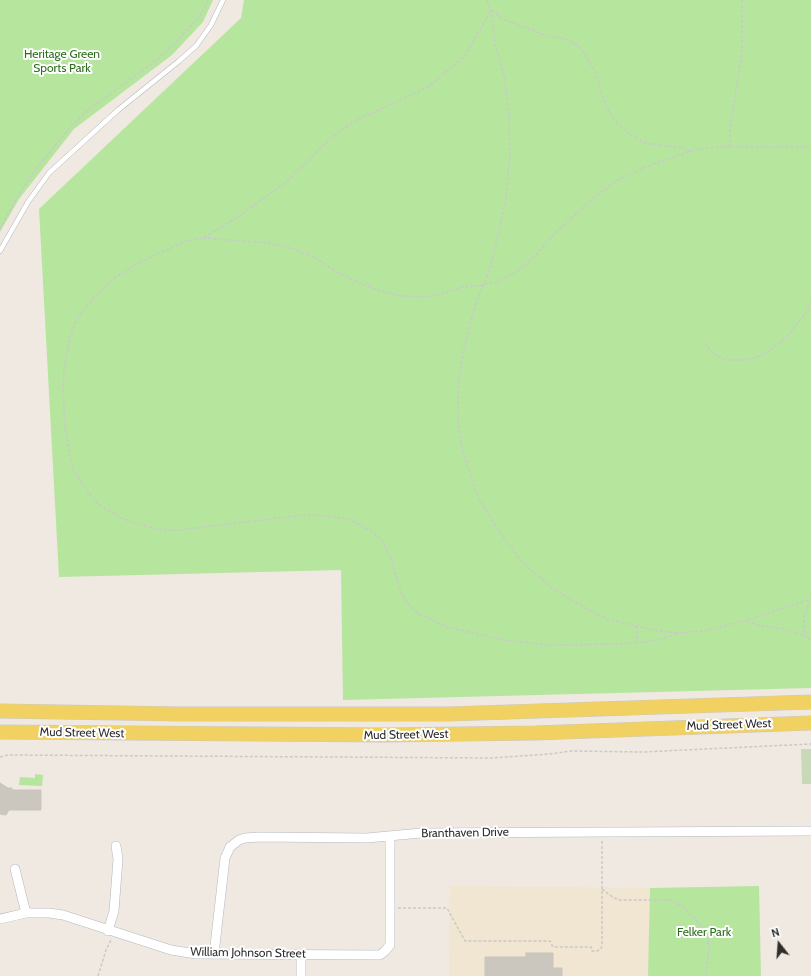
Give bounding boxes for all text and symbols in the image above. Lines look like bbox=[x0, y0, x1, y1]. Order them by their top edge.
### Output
park label: Heritage Green Sports Park bbox=[24, 47, 100, 75]
street label: Mud Street West bbox=[686, 716, 772, 734]
street label: Mud Street West bbox=[39, 725, 125, 741]
street label: Mud Street West bbox=[363, 727, 449, 743]
street label: Branthaven Drive bbox=[421, 825, 509, 841]
north arrow bbox=[759, 924, 799, 964]
park label: Felker Park bbox=[677, 925, 731, 939]
text: N bbox=[770, 925, 781, 940]
street label: William Johnson Street bbox=[190, 945, 306, 961]

